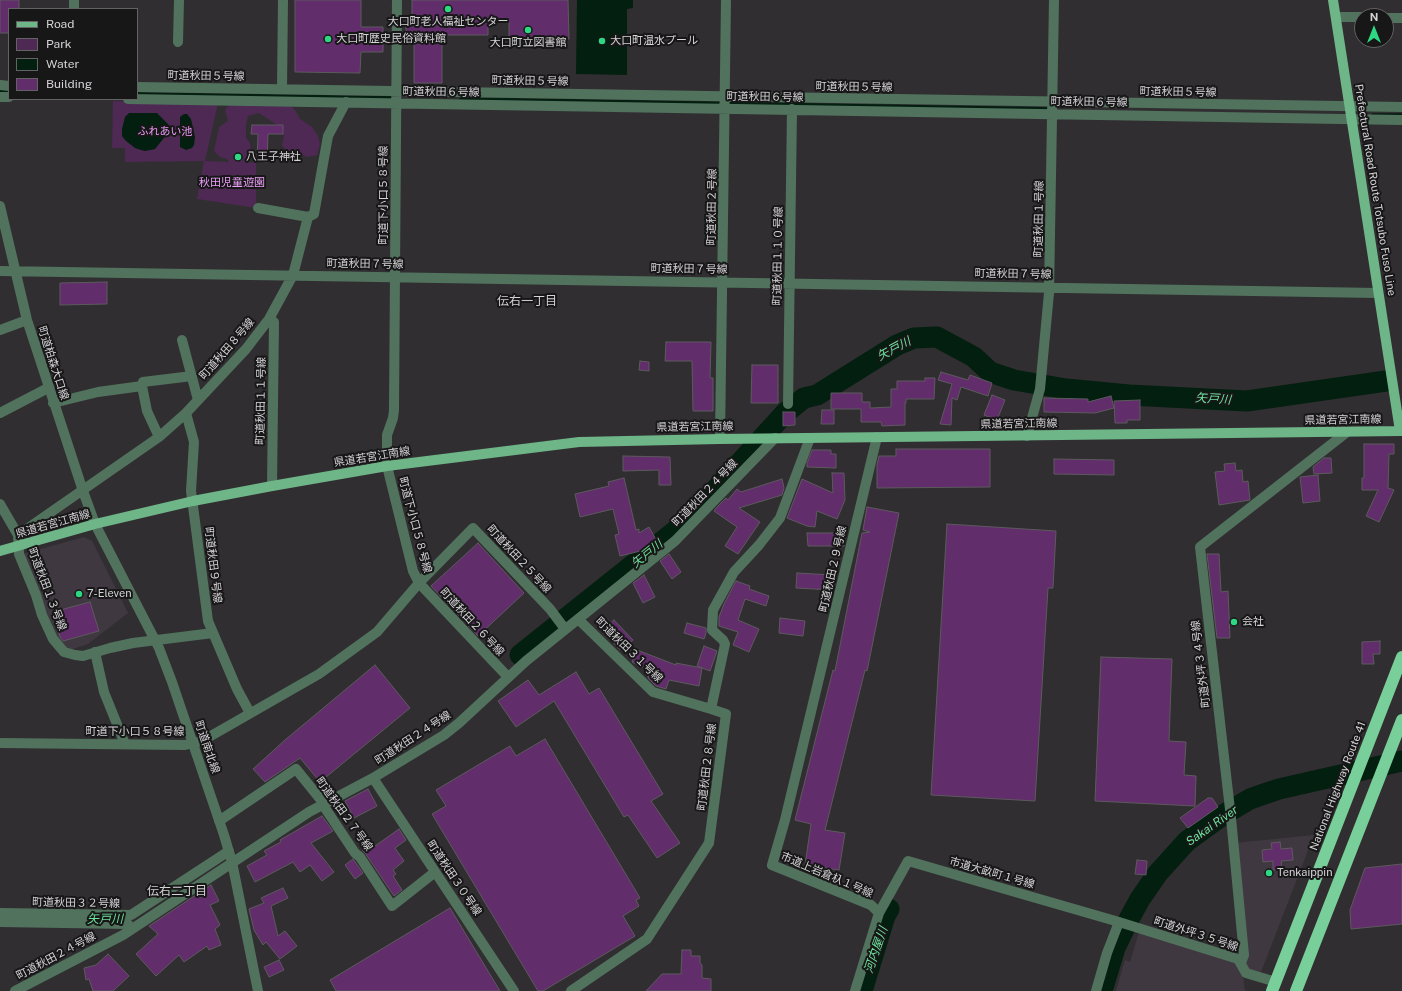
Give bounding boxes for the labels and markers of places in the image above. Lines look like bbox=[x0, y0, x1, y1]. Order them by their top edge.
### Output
marker: 大口町老人福祉センター bbox=[443, 4, 453, 14]
place label: 大口町老人福祉センター bbox=[388, 15, 508, 29]
marker: 大口町立図書館 bbox=[523, 25, 533, 35]
place label: 大口町歴史民俗資料館 bbox=[336, 32, 446, 46]
marker: 大口町歴史民俗資料館 bbox=[323, 34, 333, 44]
place label: 大口町温水プール bbox=[610, 34, 698, 48]
place label: 大口町立図書館 bbox=[490, 36, 566, 50]
marker: 大口町温水プール bbox=[597, 36, 607, 46]
place label: 八王子神社 bbox=[246, 150, 301, 164]
marker: 八王子神社 bbox=[233, 152, 243, 162]
place label: 7-Eleven bbox=[87, 587, 132, 601]
marker: 7-Eleven bbox=[74, 589, 84, 599]
place label: 会社 bbox=[1242, 615, 1264, 629]
marker: 会社 bbox=[1229, 617, 1239, 627]
place label: Tenkaippin bbox=[1277, 866, 1332, 880]
marker: Tenkaippin bbox=[1264, 868, 1274, 878]

